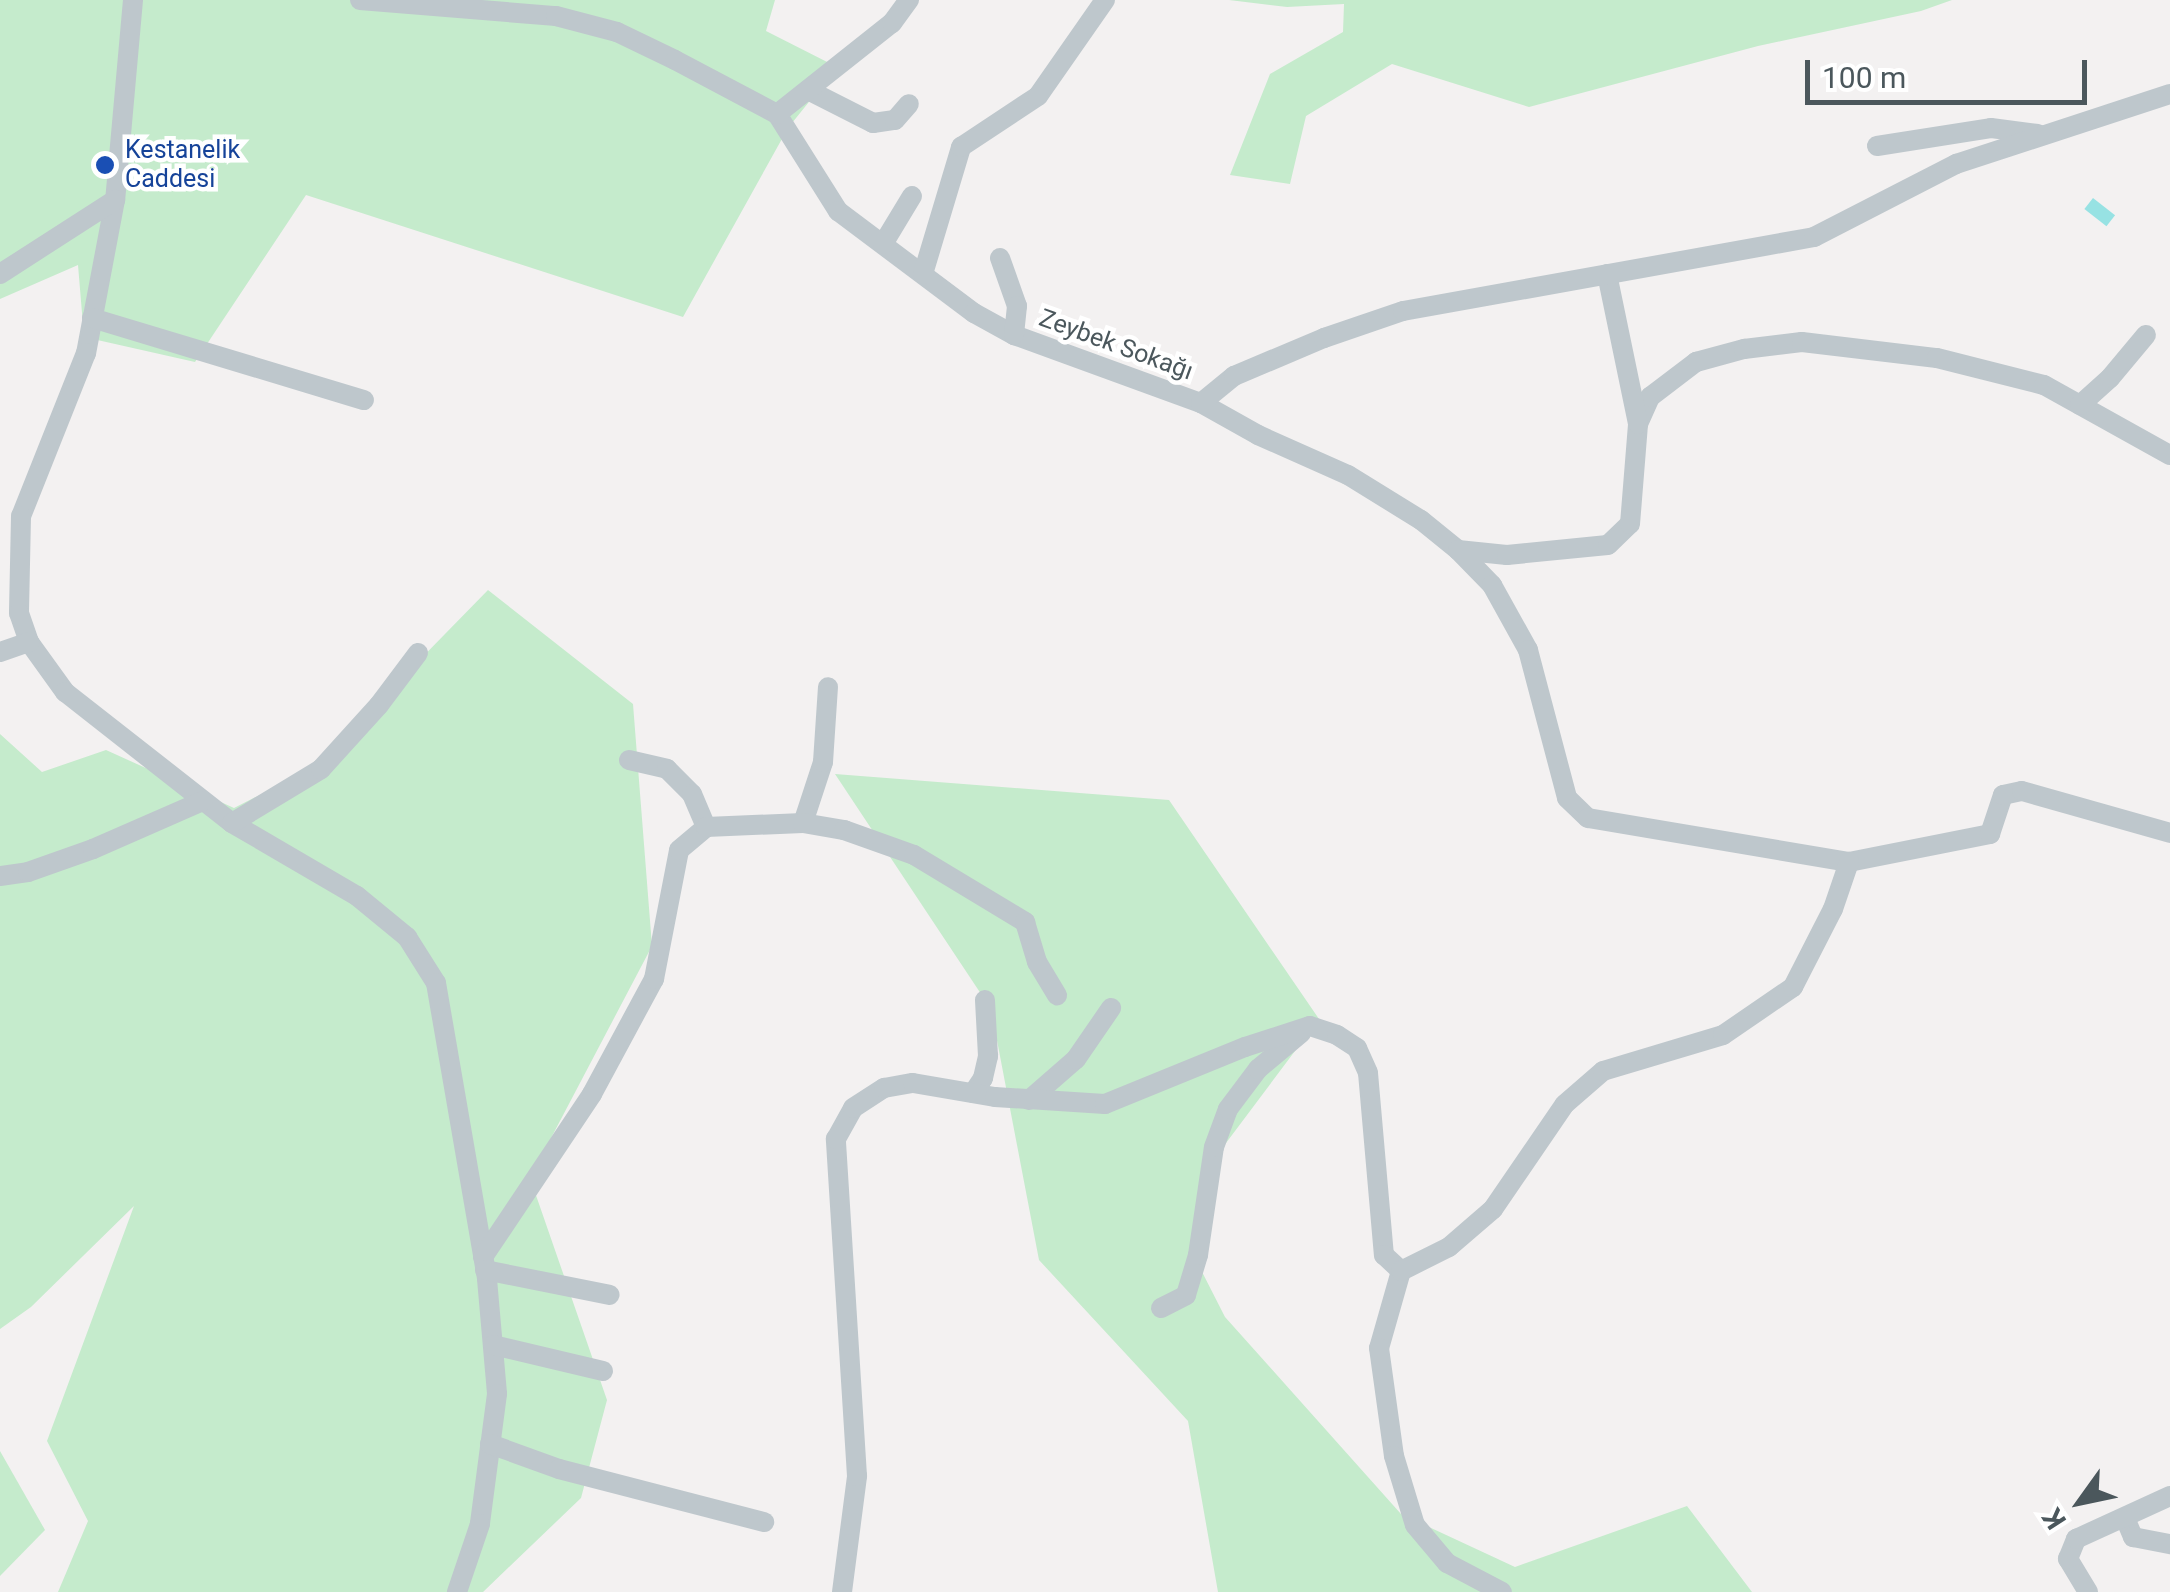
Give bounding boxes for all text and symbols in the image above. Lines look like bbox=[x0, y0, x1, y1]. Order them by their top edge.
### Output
scale bar bbox=[1810, 40, 2092, 102]
text: 100 m bbox=[1822, 60, 1906, 95]
place label: Kestanelik Caddesi bbox=[125, 136, 240, 195]
marker: Kestanelik Caddesi bbox=[94, 154, 116, 176]
street label: Zeybek Sokağı bbox=[1035, 303, 1197, 387]
north arrow bbox=[2030, 1452, 2130, 1552]
text: K bbox=[2036, 1502, 2073, 1535]

